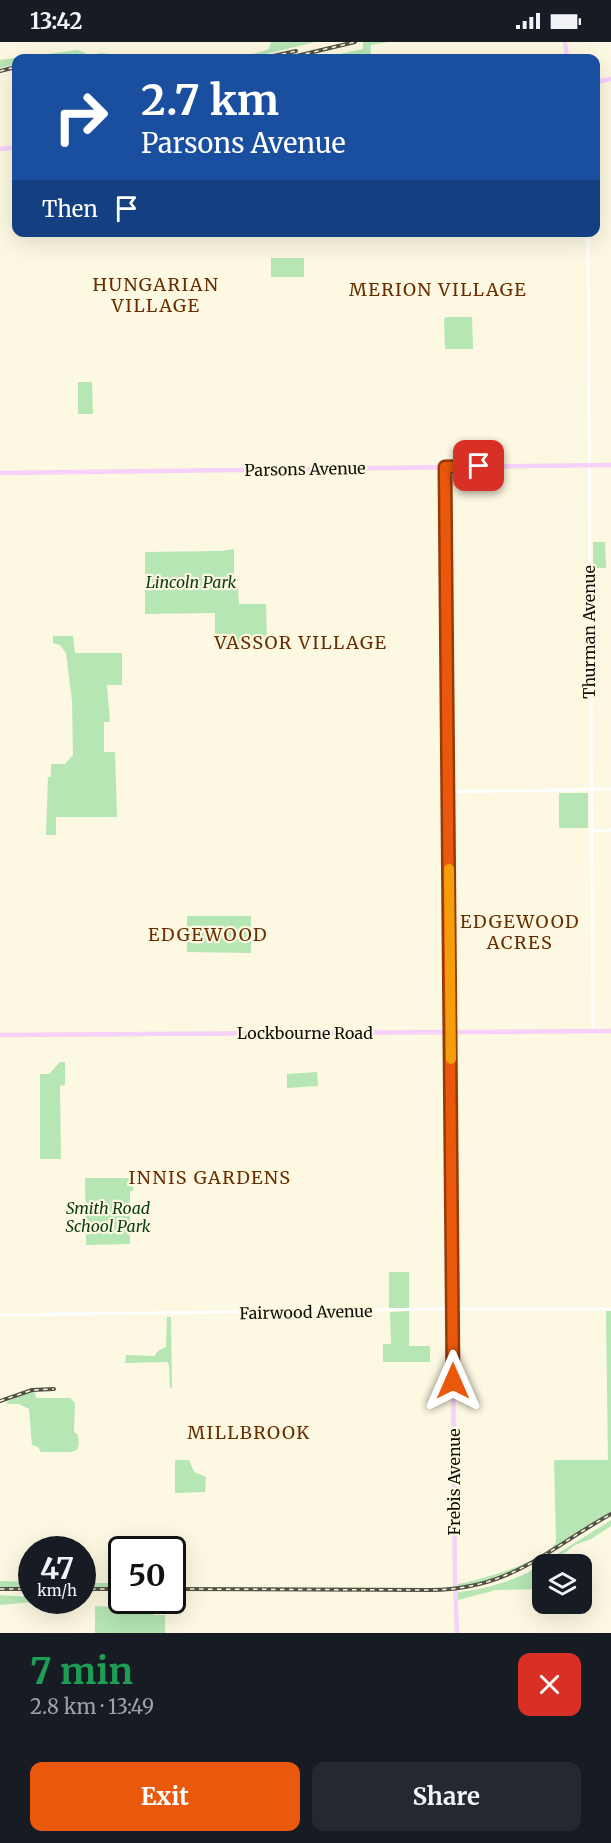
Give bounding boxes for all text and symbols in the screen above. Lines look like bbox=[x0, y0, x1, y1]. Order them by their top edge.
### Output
text: 13:42 bbox=[30, 7, 82, 35]
text: 2.7 km bbox=[141, 74, 279, 126]
icon: right bbox=[42, 78, 120, 156]
text: Parsons Avenue bbox=[141, 126, 346, 160]
icon: arrive bbox=[110, 192, 143, 225]
text: Then bbox=[42, 195, 98, 223]
district label: HUNGARIAN VILLAGE bbox=[93, 273, 219, 317]
district label: MERION VILLAGE bbox=[349, 278, 527, 301]
pin bbox=[453, 440, 504, 491]
icon: arrive bbox=[462, 449, 495, 482]
street label: Parsons Avenue bbox=[244, 458, 366, 480]
street label: Thurman Avenue bbox=[579, 565, 599, 699]
park label: Lincoln Park bbox=[146, 572, 237, 592]
district label: VASSOR VILLAGE bbox=[214, 631, 387, 654]
district label: EDGEWOOD ACRES bbox=[460, 910, 580, 954]
district label: EDGEWOOD bbox=[148, 923, 268, 946]
street label: Lockbourne Road bbox=[237, 1023, 373, 1043]
district label: INNIS GARDENS bbox=[129, 1166, 291, 1189]
park label: Smith Road School Park bbox=[65, 1198, 151, 1236]
street label: Fairwood Avenue bbox=[239, 1301, 373, 1323]
position arrow bbox=[421, 1349, 485, 1413]
district label: MILLBROOK bbox=[187, 1421, 311, 1444]
street label: Frebis Avenue bbox=[444, 1429, 464, 1535]
speed limit sign: 50 bbox=[108, 1536, 186, 1614]
text: 47 bbox=[40, 1549, 74, 1587]
map controls bbox=[532, 1554, 592, 1614]
button: layers bbox=[532, 1554, 592, 1614]
text: km/h bbox=[37, 1581, 77, 1600]
text: 7 min bbox=[30, 1649, 133, 1694]
button: close bbox=[518, 1653, 581, 1716]
text: 2.8 km · 13:49 bbox=[30, 1694, 154, 1719]
button: Exit bbox=[30, 1762, 300, 1831]
button: Share bbox=[312, 1762, 581, 1831]

